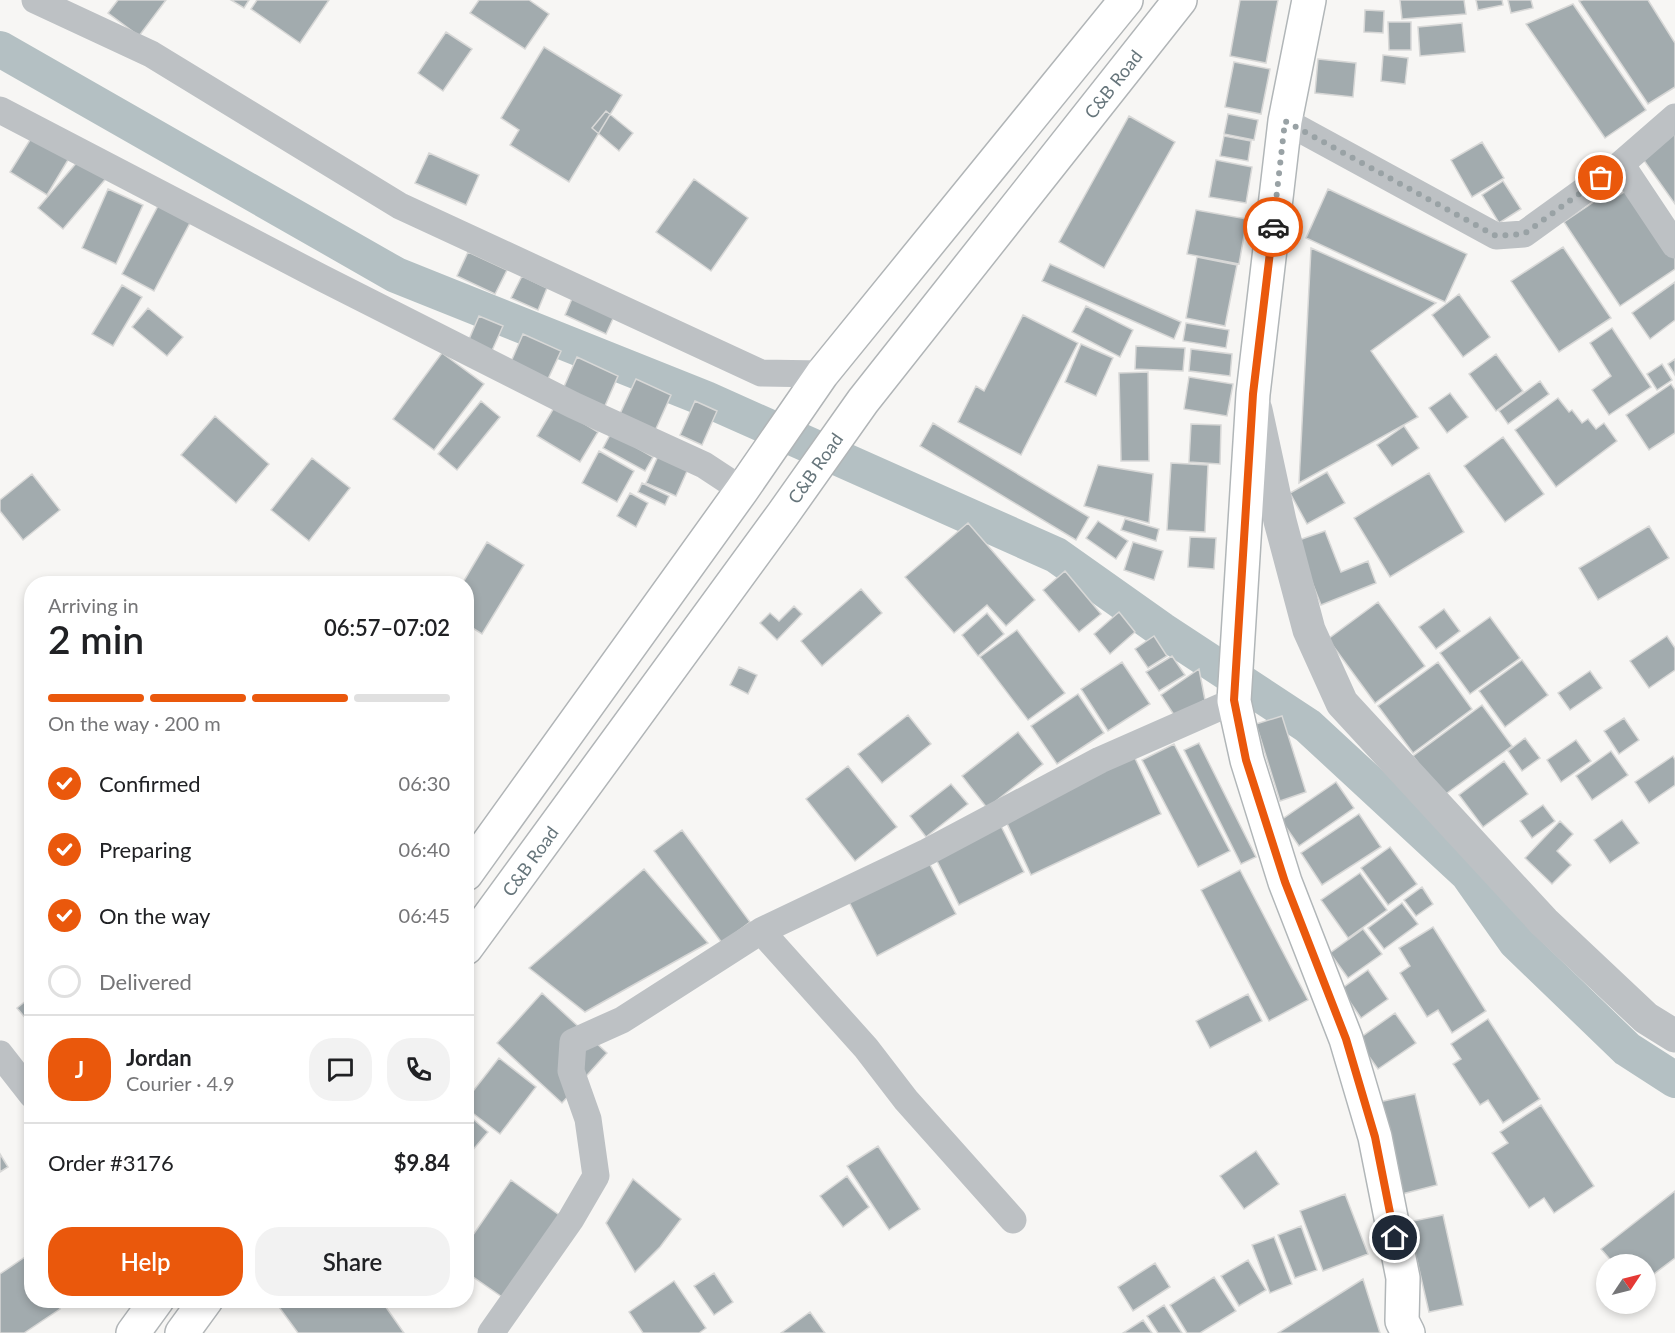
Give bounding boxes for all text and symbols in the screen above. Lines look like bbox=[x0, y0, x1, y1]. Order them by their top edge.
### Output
street label: C&B Road bbox=[1079, 45, 1147, 123]
pin bbox=[1575, 152, 1626, 203]
icon: bag bbox=[1584, 161, 1617, 194]
courier bbox=[1243, 197, 1303, 257]
icon: car bbox=[1257, 211, 1290, 244]
street label: C&B Road bbox=[783, 429, 847, 507]
text: Arriving in bbox=[48, 593, 139, 617]
text: 06:57–07:02 bbox=[324, 614, 450, 641]
text: 2 min bbox=[48, 616, 144, 662]
text: On the way · 200 m bbox=[48, 711, 221, 735]
icon: check bbox=[48, 767, 81, 800]
text: Confirmed bbox=[99, 770, 201, 797]
text: 06:30 bbox=[399, 771, 450, 795]
street label: C&B Road bbox=[497, 822, 563, 900]
icon: check bbox=[48, 833, 81, 866]
text: Preparing bbox=[99, 836, 191, 863]
text: 06:40 bbox=[399, 837, 450, 861]
icon: check bbox=[48, 899, 81, 932]
text: On the way bbox=[99, 902, 210, 929]
text: 06:45 bbox=[399, 903, 450, 927]
text: Delivered bbox=[99, 968, 192, 995]
button: chat bbox=[309, 1038, 372, 1101]
button: phone bbox=[387, 1038, 450, 1101]
text: Jordan bbox=[126, 1044, 192, 1071]
text: J bbox=[75, 1056, 84, 1083]
text: Courier · 4.9 bbox=[126, 1071, 235, 1095]
text: Order #3176 bbox=[48, 1149, 174, 1176]
text: $9.84 bbox=[394, 1149, 450, 1176]
pin bbox=[1369, 1212, 1420, 1263]
icon: home bbox=[1378, 1221, 1411, 1254]
button: Help bbox=[48, 1227, 243, 1296]
button: Share bbox=[255, 1227, 450, 1296]
north arrow bbox=[1596, 1254, 1656, 1314]
map controls bbox=[1596, 1254, 1656, 1314]

